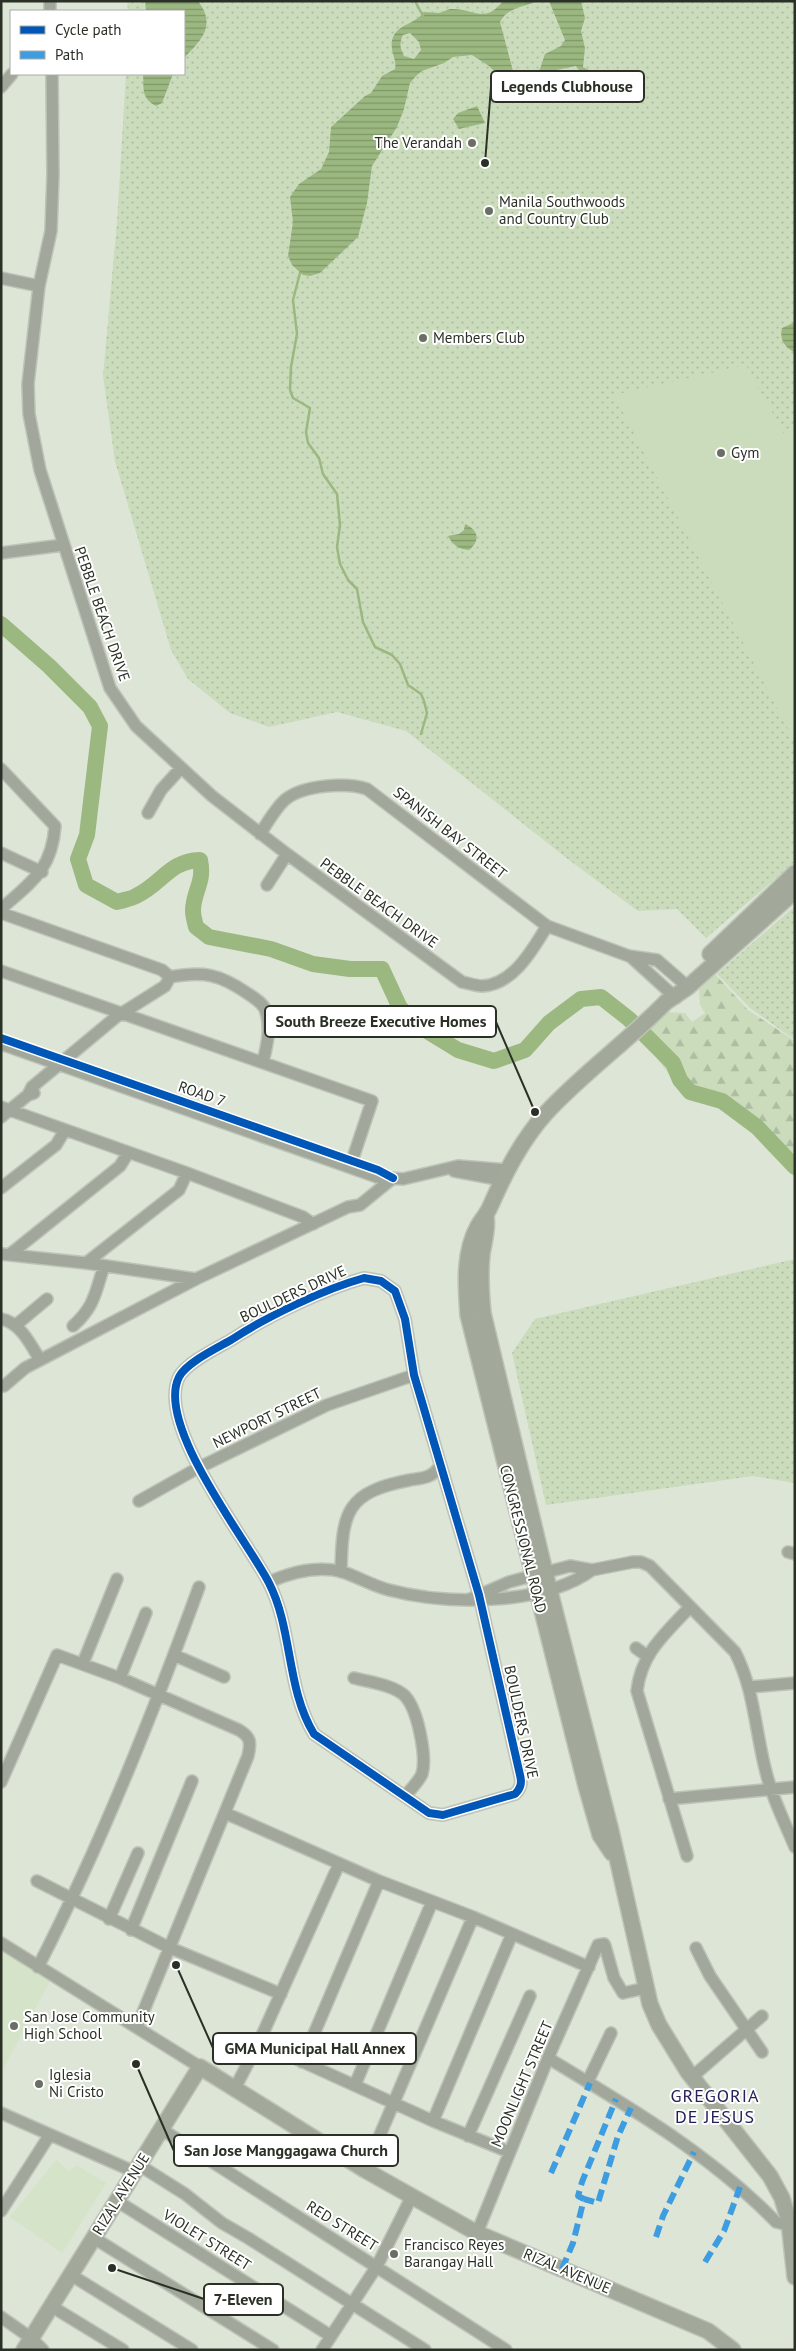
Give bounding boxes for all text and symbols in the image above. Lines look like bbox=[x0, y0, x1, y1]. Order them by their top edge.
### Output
legend bbox=[10, 10, 185, 75]
text: Cycle path bbox=[55, 20, 121, 39]
text: Path bbox=[55, 45, 84, 64]
callout: Legends Clubhouse bbox=[491, 71, 644, 102]
text: Legends Clubhouse bbox=[501, 76, 633, 96]
place label: The Verandah bbox=[375, 133, 462, 152]
marker: The Verandah bbox=[466, 137, 478, 149]
place label: Manila Southwoods and Country Club bbox=[499, 192, 625, 228]
marker: Manila Southwoods and Country Club bbox=[483, 205, 495, 217]
place label: Members Club bbox=[433, 328, 525, 347]
marker: Members Club bbox=[417, 332, 429, 344]
place label: Gym bbox=[731, 443, 759, 462]
marker: Gym bbox=[715, 447, 727, 459]
street label: PEBBLE BEACH DRIVE bbox=[70, 544, 134, 684]
street label: SPANISH BAY STREET bbox=[390, 782, 511, 883]
street label: PEBBLE BEACH DRIVE bbox=[317, 853, 442, 952]
callout: South Breeze Executive Homes bbox=[265, 1006, 496, 1037]
text: South Breeze Executive Homes bbox=[276, 1011, 487, 1031]
street label: ROAD 7 bbox=[176, 1077, 228, 1110]
street label: BOULDERS DRIVE bbox=[237, 1261, 349, 1326]
street label: NEWPORT STREET bbox=[209, 1383, 325, 1452]
street label: CONGRESSIONAL ROAD bbox=[496, 1463, 551, 1615]
street label: BOULDERS DRIVE bbox=[500, 1664, 543, 1780]
place label: San Jose Community High School bbox=[24, 2007, 155, 2043]
street label: MOONLIGHT STREET bbox=[486, 2017, 557, 2150]
marker: San Jose Community High School bbox=[8, 2020, 20, 2032]
callout: GMA Municipal Hall Annex bbox=[213, 2033, 416, 2064]
text: GMA Municipal Hall Annex bbox=[224, 2038, 406, 2058]
place label: Iglesia Ni Cristo bbox=[49, 2065, 104, 2101]
marker: Iglesia Ni Cristo bbox=[33, 2078, 45, 2090]
district label: GREGORIA DE JESUS bbox=[670, 2084, 760, 2128]
callout: San Jose Manggagawa Church bbox=[174, 2135, 398, 2166]
text: San Jose Manggagawa Church bbox=[184, 2140, 388, 2160]
street label: RIZAL AVENUE bbox=[88, 2149, 153, 2238]
street label: RED STREET bbox=[303, 2196, 382, 2255]
street label: VIOLET STREET bbox=[159, 2204, 255, 2275]
place label: Francisco Reyes Barangay Hall bbox=[404, 2235, 504, 2271]
street label: RIZAL AVENUE bbox=[521, 2244, 614, 2297]
marker: Francisco Reyes Barangay Hall bbox=[388, 2248, 400, 2260]
callout: 7-Eleven bbox=[204, 2284, 283, 2315]
text: 7-Eleven bbox=[213, 2289, 273, 2309]

